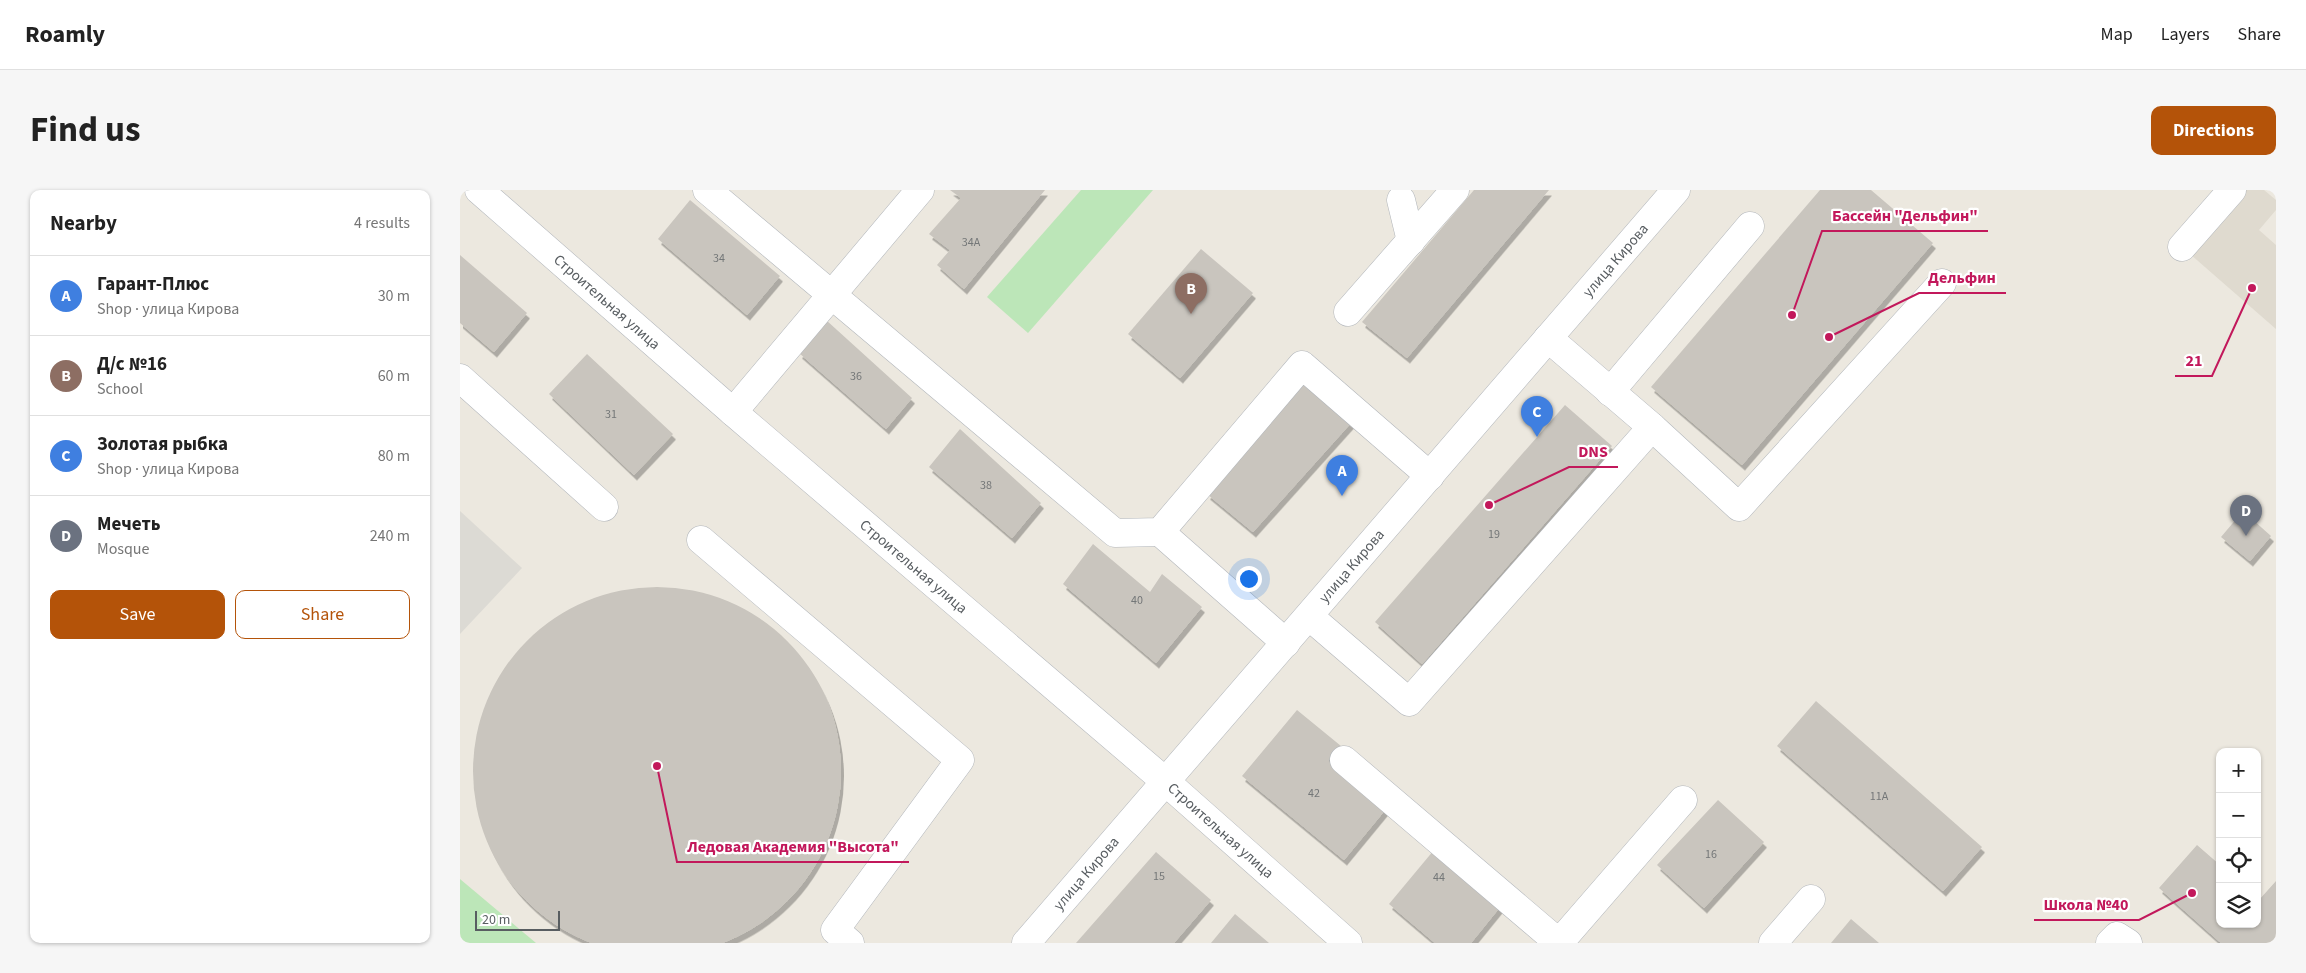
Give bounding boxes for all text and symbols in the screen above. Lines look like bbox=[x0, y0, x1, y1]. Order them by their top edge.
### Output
text: Roamly bbox=[25, 17, 105, 52]
text: Map bbox=[2101, 22, 2133, 47]
text: Layers bbox=[2161, 22, 2210, 47]
text: Share bbox=[2238, 22, 2281, 47]
text: Find us bbox=[30, 105, 140, 155]
button: Directions bbox=[2151, 106, 2276, 155]
callout: Бассейн "Дельфин" bbox=[1822, 200, 1988, 231]
text: Бассейн "Дельфин" bbox=[1832, 205, 1978, 227]
text: Nearby bbox=[50, 208, 117, 238]
text: 4 results bbox=[354, 212, 410, 234]
street label: улица Кирова bbox=[1578, 219, 1653, 302]
house number: 34А bbox=[962, 234, 981, 251]
street label: Строительная улица bbox=[549, 249, 665, 354]
house number: 34 bbox=[713, 250, 725, 267]
callout: Дельфин bbox=[1919, 262, 2006, 293]
text: Дельфин bbox=[1928, 267, 1996, 289]
text: Гарант-Плюс bbox=[97, 271, 209, 298]
pin: B bbox=[1175, 273, 1207, 314]
text: A bbox=[61, 285, 71, 307]
text: 30 m bbox=[378, 285, 410, 307]
text: Shop · улица Кирова bbox=[97, 298, 239, 320]
callout: 21 bbox=[2175, 345, 2212, 376]
text: 21 bbox=[2186, 350, 2202, 372]
text: Д/с №16 bbox=[97, 351, 167, 378]
text: B bbox=[61, 365, 71, 387]
text: 60 m bbox=[378, 365, 410, 387]
house number: 36 bbox=[850, 368, 862, 385]
text: School bbox=[97, 378, 143, 400]
pin: C bbox=[1521, 396, 1553, 437]
house number: 31 bbox=[605, 406, 617, 423]
text: Золотая рыбка bbox=[97, 431, 228, 458]
callout: DNS bbox=[1569, 436, 1618, 467]
text: DNS bbox=[1578, 441, 1608, 463]
text: C bbox=[61, 445, 71, 467]
text: 80 m bbox=[378, 445, 410, 467]
pin: A bbox=[1326, 455, 1358, 496]
text: Shop · улица Кирова bbox=[97, 458, 239, 480]
house number: 38 bbox=[980, 477, 992, 494]
pin: D bbox=[2230, 495, 2262, 536]
text: Мечеть bbox=[97, 511, 161, 538]
street label: Строительная улица bbox=[855, 514, 972, 618]
text: D bbox=[61, 525, 71, 547]
text: 240 m bbox=[370, 525, 410, 547]
street label: улица Кирова bbox=[1314, 525, 1389, 607]
house number: 19 bbox=[1488, 526, 1500, 543]
text: Mosque bbox=[97, 538, 150, 560]
your location bbox=[1236, 566, 1262, 592]
button: Save bbox=[50, 590, 225, 639]
button: Share bbox=[235, 590, 410, 639]
house number: 40 bbox=[1131, 592, 1143, 609]
map controls bbox=[2216, 748, 2261, 928]
button: + bbox=[2216, 748, 2261, 793]
street label: Строительная улица bbox=[1163, 778, 1279, 883]
house number: 42 bbox=[1308, 785, 1320, 802]
house number: 11А bbox=[1870, 788, 1889, 805]
button: − bbox=[2216, 793, 2261, 838]
callout: Ледовая Академия "Высота" bbox=[677, 831, 909, 862]
street label: улица Кирова bbox=[1048, 832, 1124, 915]
text: Ледовая Академия "Высота" bbox=[686, 836, 899, 858]
button: locate bbox=[2216, 838, 2261, 883]
house number: 16 bbox=[1705, 846, 1717, 863]
house number: 15 bbox=[1153, 868, 1165, 885]
house number: 44 bbox=[1433, 869, 1445, 886]
button: layers bbox=[2216, 883, 2261, 928]
callout: Школа №40 bbox=[2034, 889, 2139, 920]
text: Школа №40 bbox=[2043, 894, 2129, 916]
scale bar bbox=[475, 908, 560, 931]
text: 20 m bbox=[482, 910, 510, 930]

